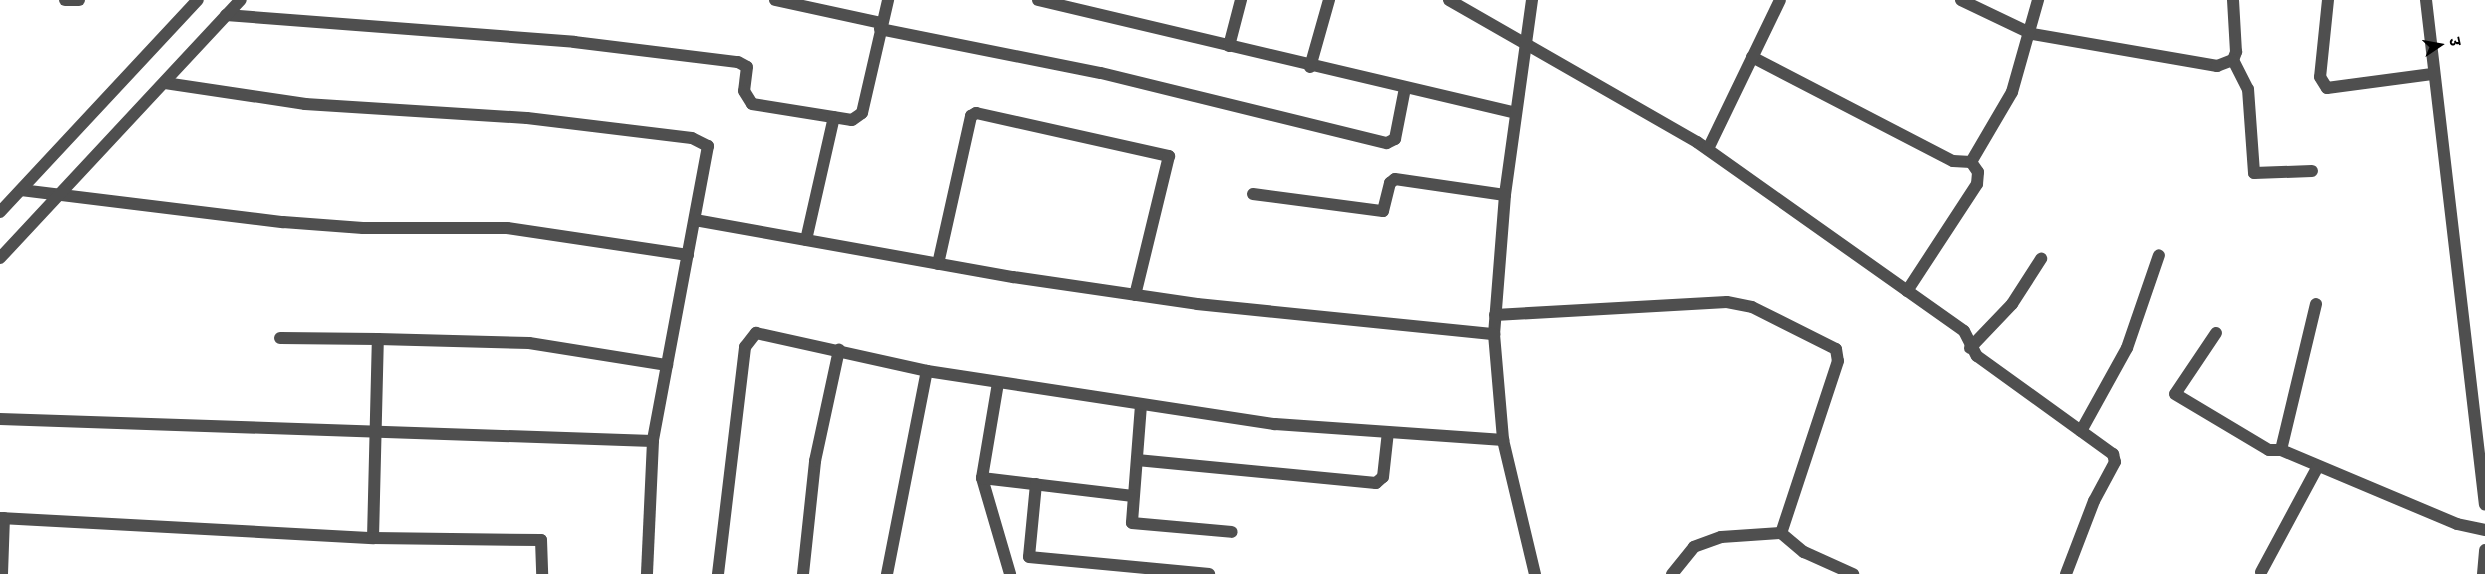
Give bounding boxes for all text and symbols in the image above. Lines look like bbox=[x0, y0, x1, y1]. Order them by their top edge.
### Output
north arrow bbox=[2415, 20, 2465, 70]
text: उ bbox=[2444, 36, 2465, 48]

